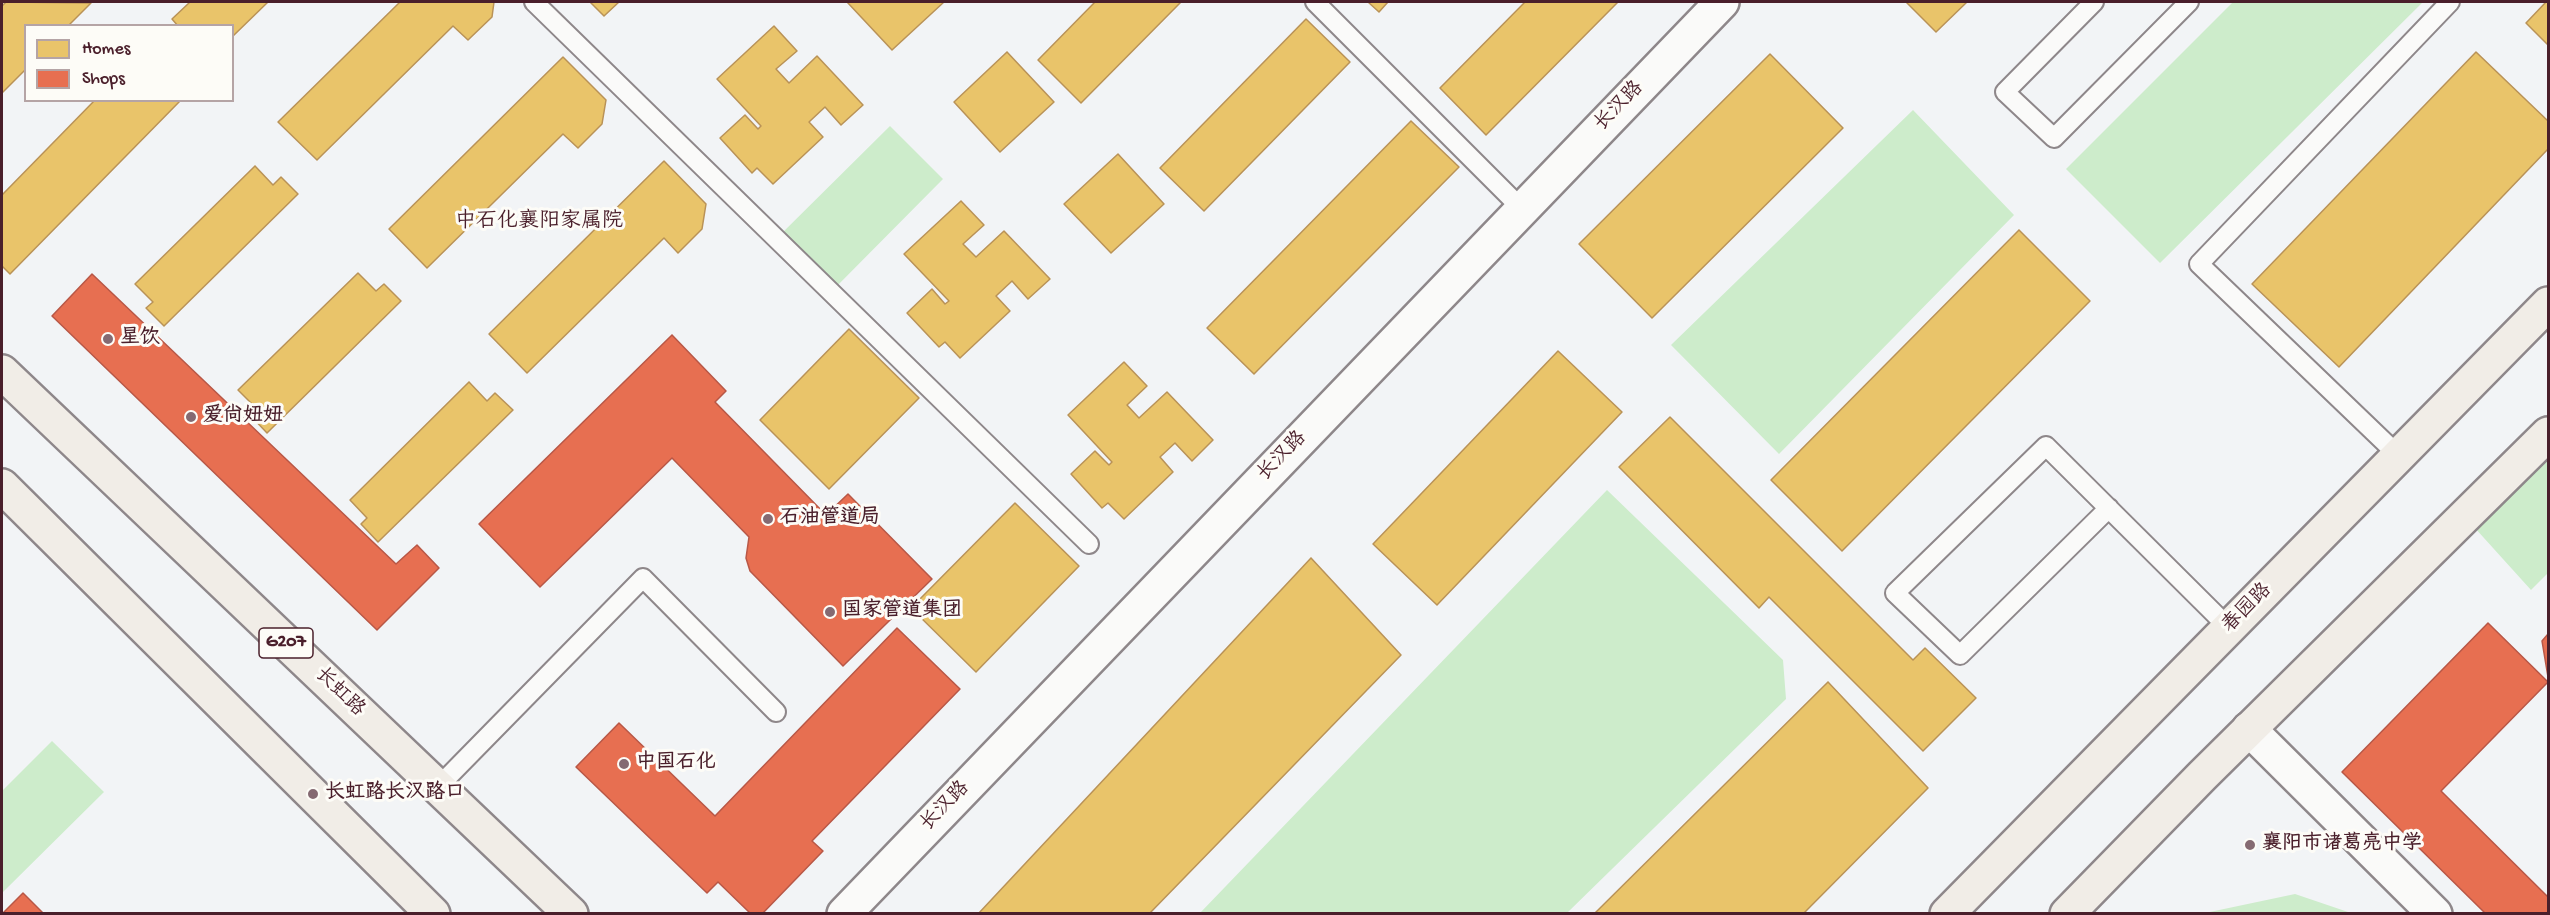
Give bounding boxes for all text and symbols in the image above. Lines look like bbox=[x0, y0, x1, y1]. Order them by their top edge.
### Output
legend bbox=[24, 24, 234, 102]
text: Homes bbox=[82, 39, 130, 60]
text: Shops bbox=[82, 69, 125, 90]
street label: 长汉路 bbox=[1591, 77, 1649, 137]
district label: 中石化襄阳家属院 bbox=[455, 210, 623, 236]
place label: 星饮 bbox=[120, 327, 160, 351]
marker: 星饮 bbox=[101, 332, 115, 346]
place label: 爱尚妞妞 bbox=[203, 405, 283, 429]
marker: 爱尚妞妞 bbox=[184, 410, 198, 424]
street label: 长汉路 bbox=[1254, 427, 1312, 487]
place label: 石油管道局 bbox=[780, 507, 880, 531]
marker: 石油管道局 bbox=[761, 512, 775, 526]
street label: 春园路 bbox=[2218, 579, 2278, 639]
place label: 国家管道集团 bbox=[842, 600, 962, 624]
marker: 国家管道集团 bbox=[823, 605, 837, 619]
road number: G207 bbox=[259, 628, 313, 658]
street label: 长虹路 bbox=[309, 664, 369, 722]
place label: 中国石化 bbox=[636, 752, 716, 776]
marker: 中国石化 bbox=[617, 757, 631, 771]
street label: 长汉路 bbox=[917, 777, 975, 837]
place label: 长虹路长汉路口 bbox=[325, 782, 465, 806]
marker: 长虹路长汉路口 bbox=[306, 787, 320, 801]
place label: 襄阳市诸葛亮中学 bbox=[2262, 833, 2422, 857]
marker: 襄阳市诸葛亮中学 bbox=[2243, 838, 2257, 852]

